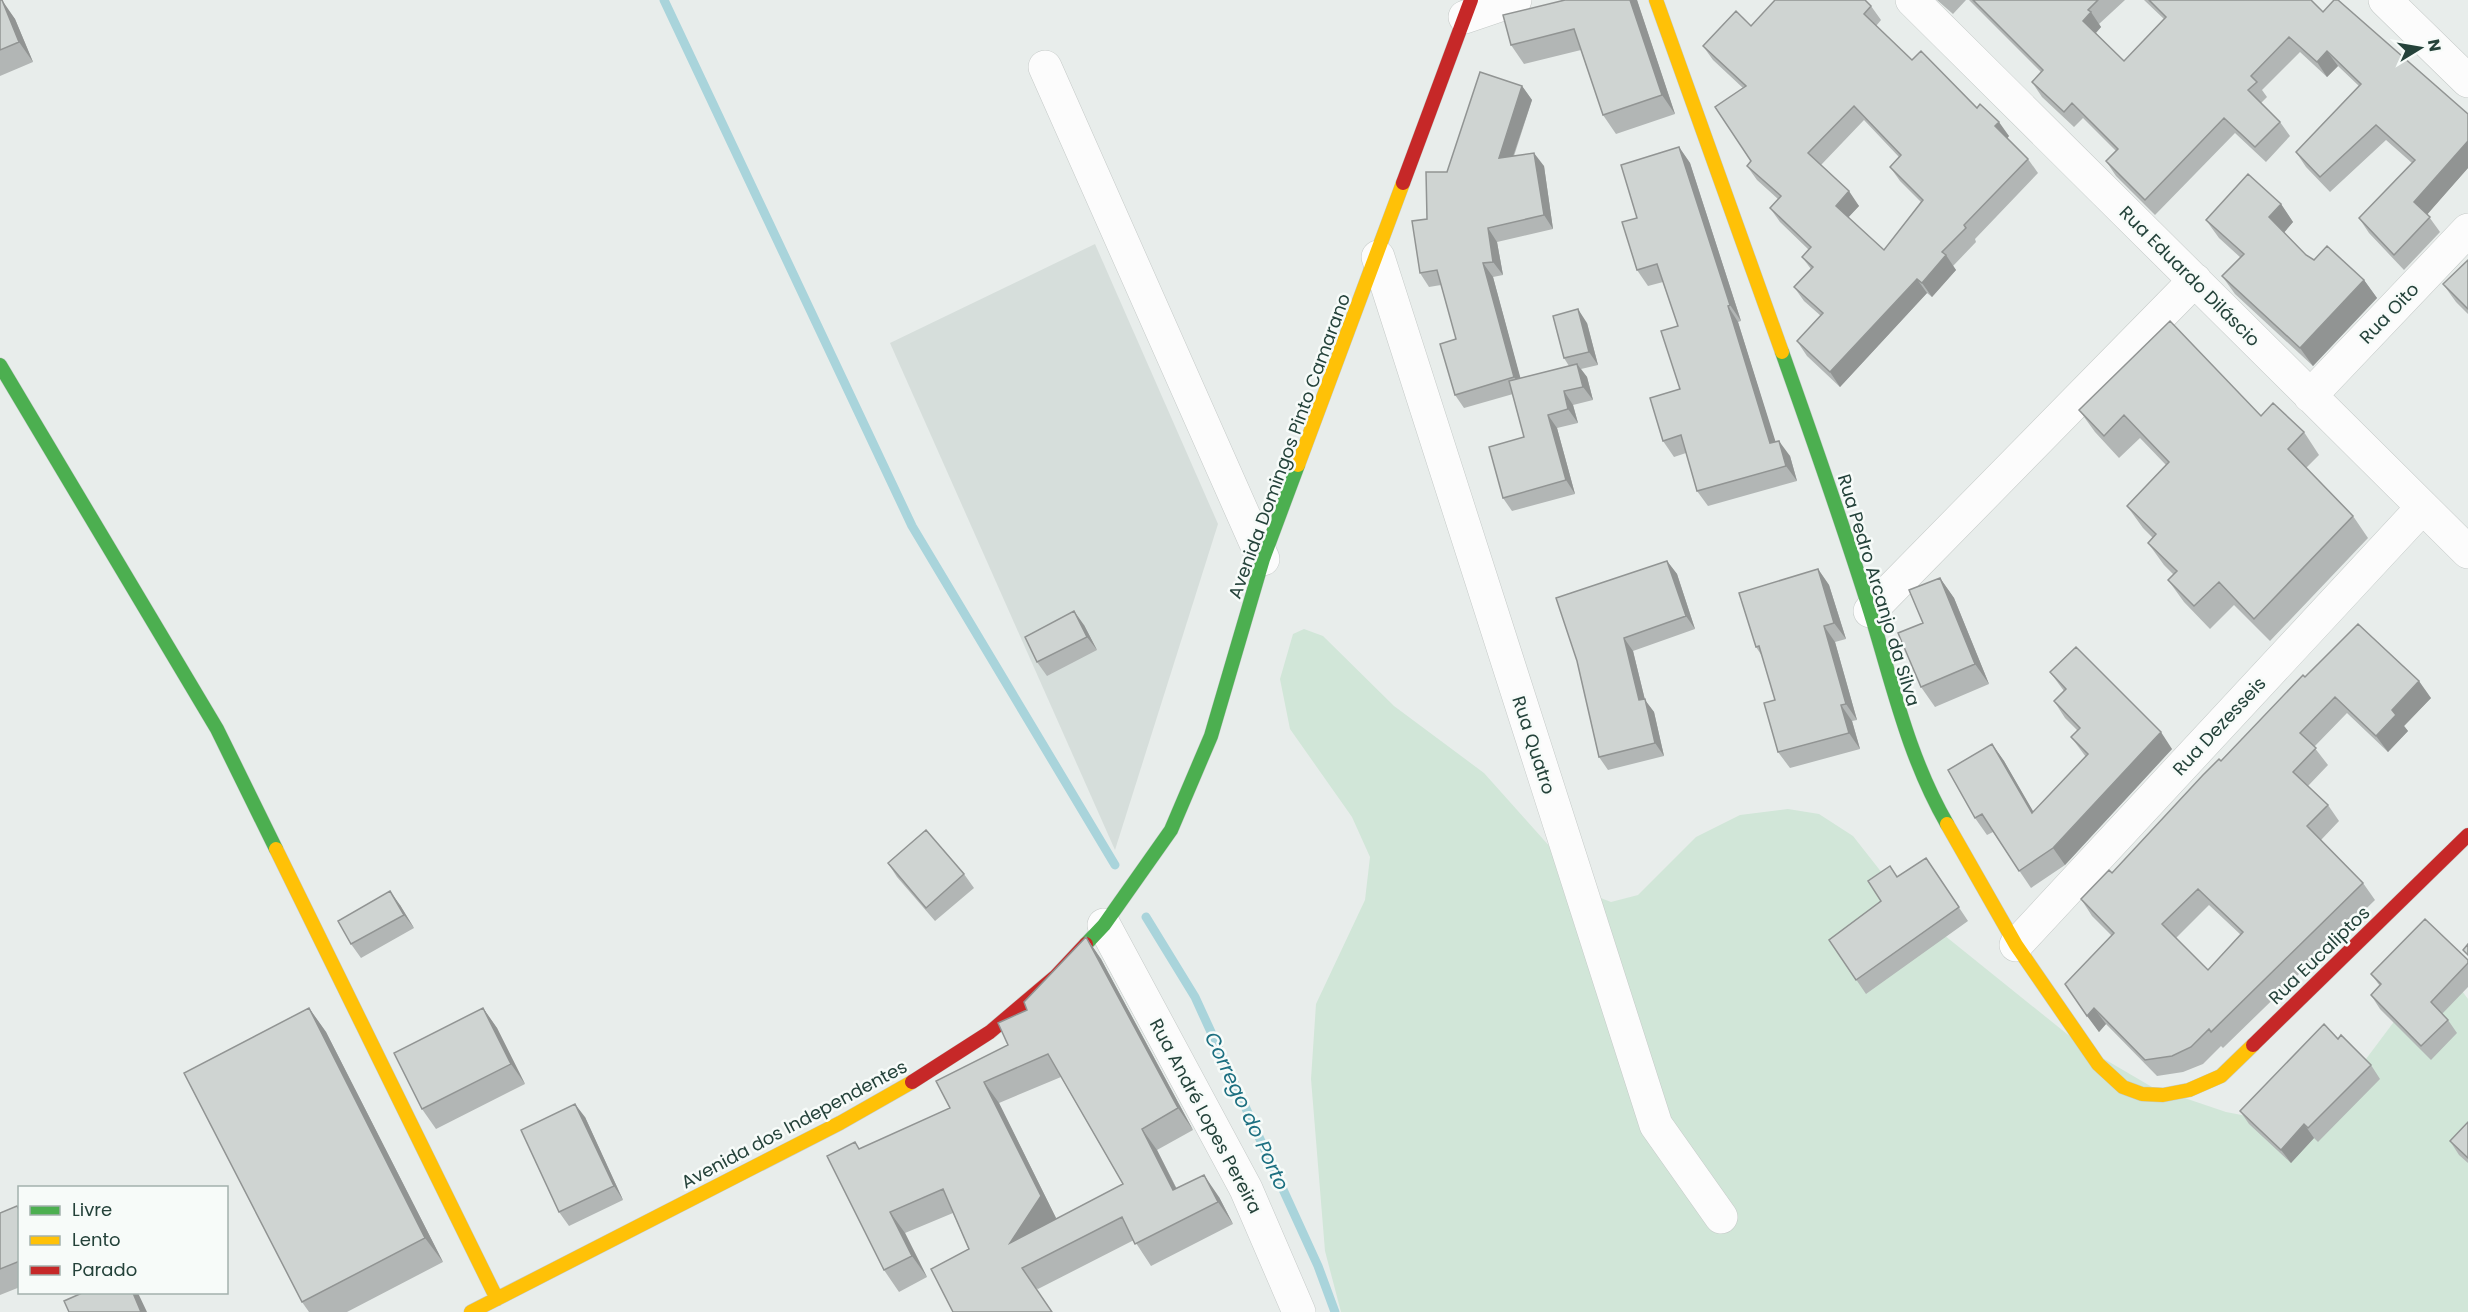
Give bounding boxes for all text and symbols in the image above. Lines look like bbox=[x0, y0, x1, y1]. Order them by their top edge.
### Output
north arrow bbox=[2390, 18, 2450, 78]
text: N bbox=[2422, 37, 2447, 53]
street label: Rua Eduardo Diláscio bbox=[2114, 200, 2266, 352]
street label: Rua Oito bbox=[2354, 277, 2424, 349]
street label: Avenida Domingos Pinto Camarano bbox=[1222, 290, 1356, 602]
street label: Rua Pedro Arcanjo da Silva bbox=[1832, 471, 1926, 709]
street label: Rua Dezesseis bbox=[2167, 671, 2271, 781]
street label: Rua Quatro bbox=[1506, 693, 1562, 797]
street label: Rua Eucaliptos bbox=[2263, 900, 2375, 1010]
street label: Rua André Lopes Pereira bbox=[1144, 1014, 1268, 1218]
water label: Corrego do Porto bbox=[1198, 1027, 1296, 1195]
street label: Avenida dos Independentes bbox=[677, 1054, 911, 1194]
legend bbox=[18, 1186, 228, 1294]
text: Livre bbox=[72, 1197, 112, 1222]
text: Lento bbox=[72, 1227, 121, 1252]
text: Parado bbox=[72, 1257, 137, 1282]

